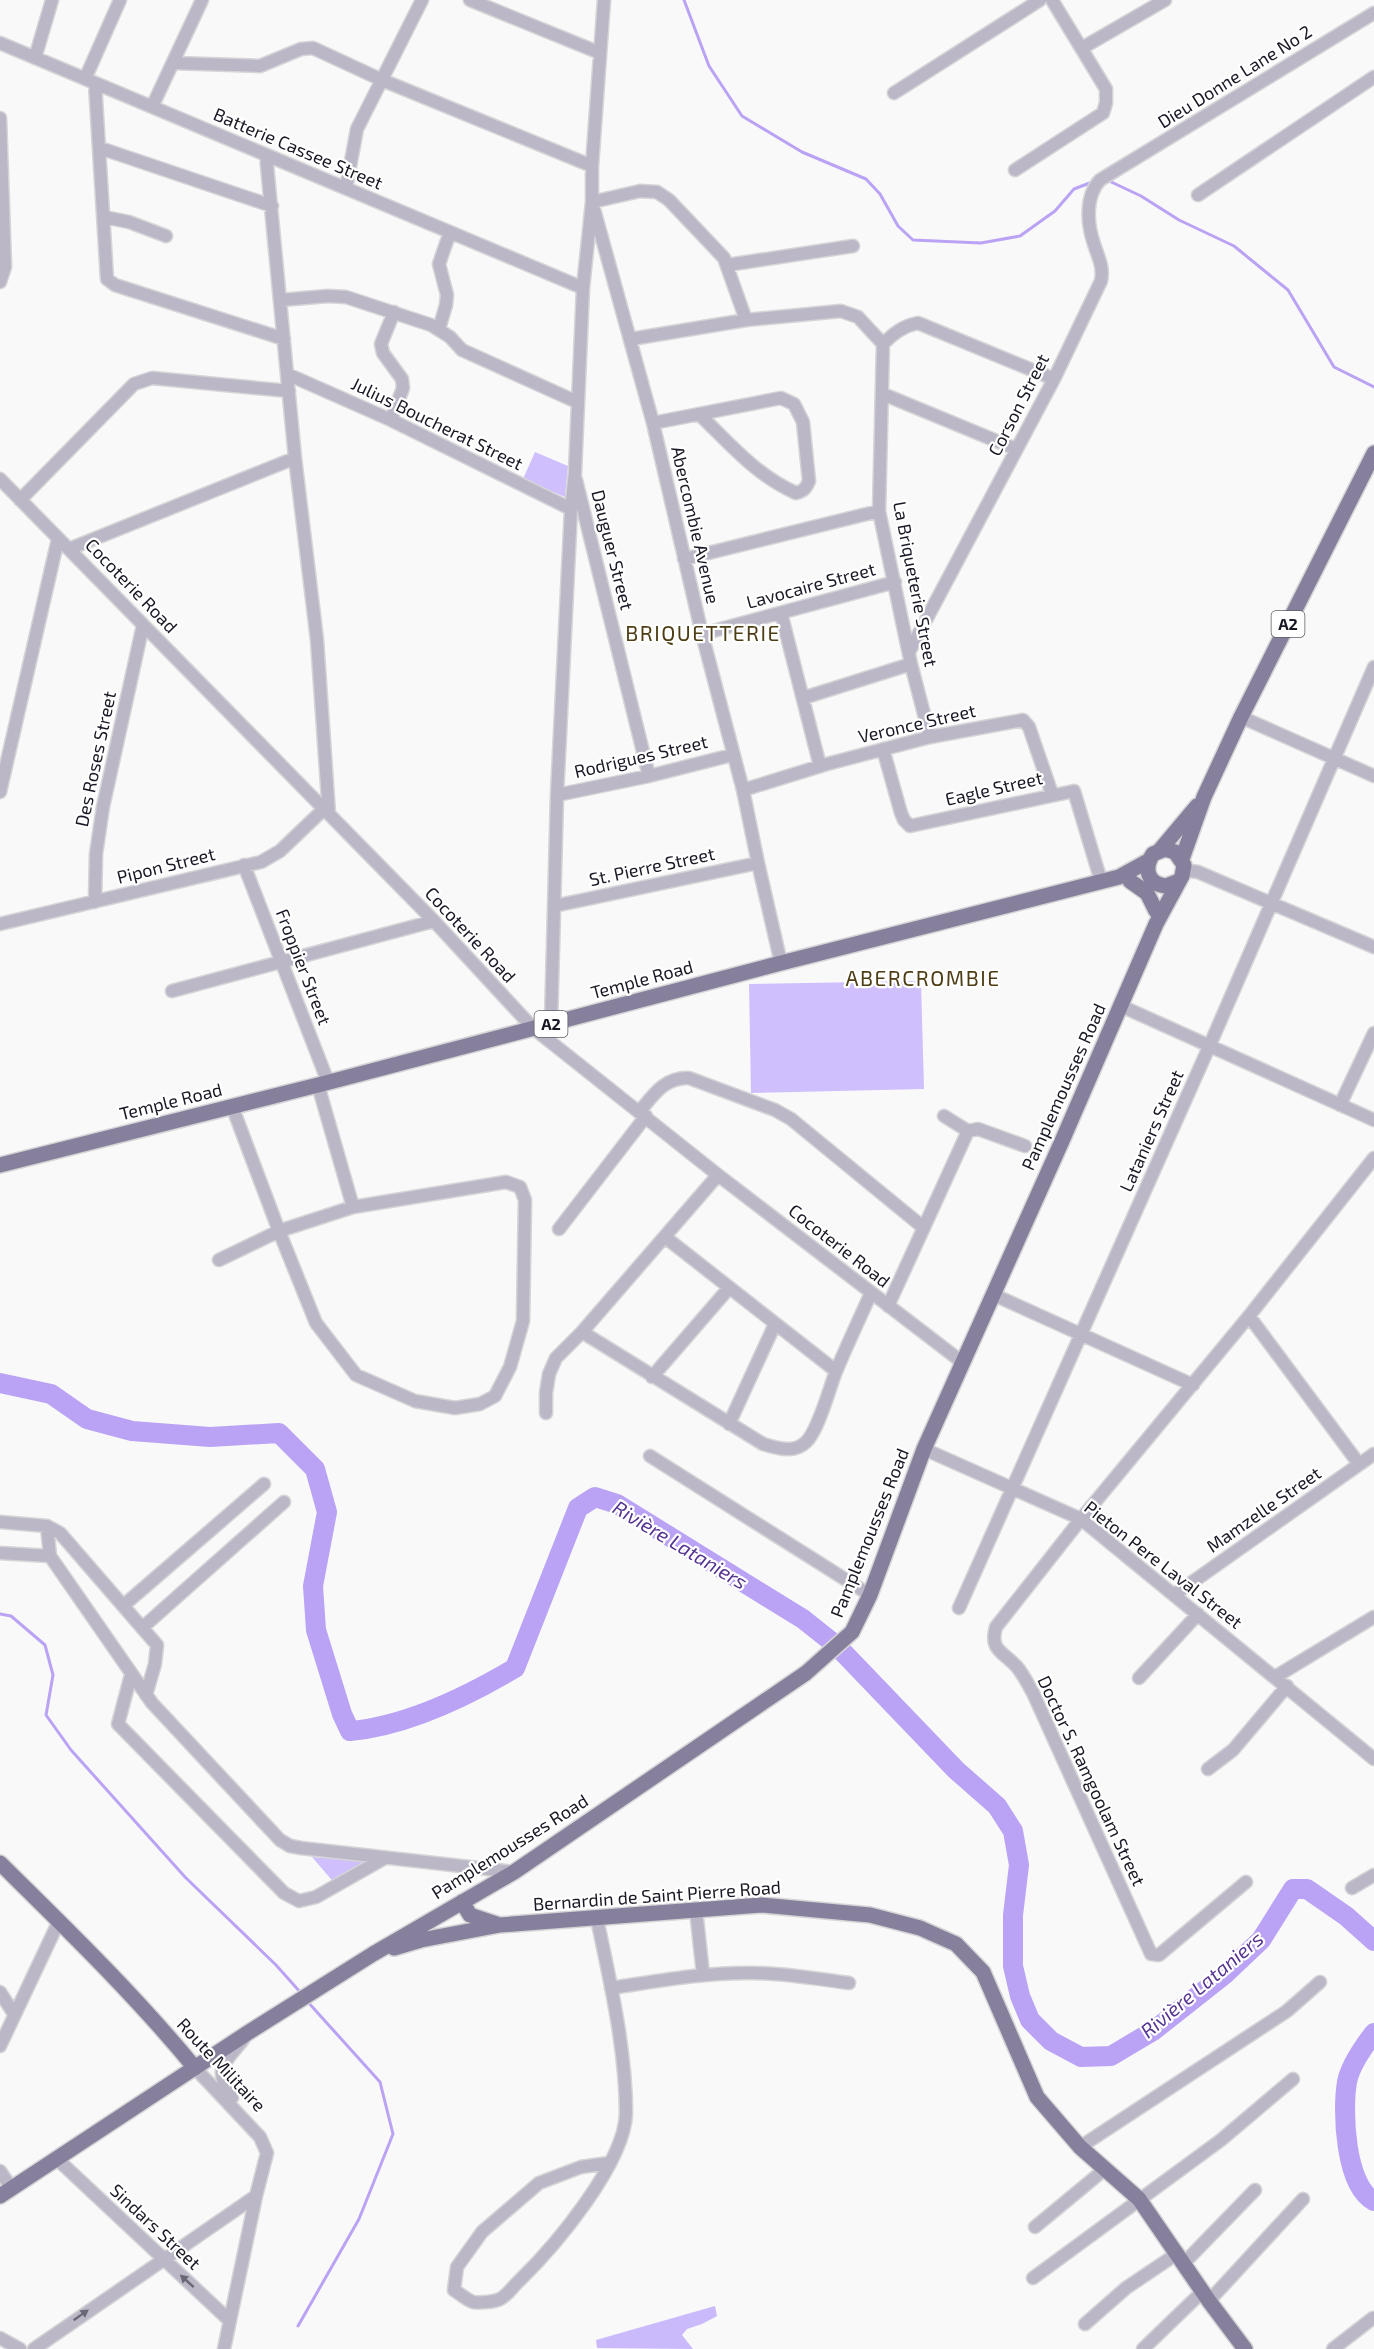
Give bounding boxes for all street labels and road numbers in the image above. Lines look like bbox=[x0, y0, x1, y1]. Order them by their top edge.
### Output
street label: Dieu Donne Lane No 2 bbox=[1153, 20, 1316, 132]
street label: Batterie Cassee Street bbox=[211, 102, 386, 194]
street label: Corson Street bbox=[983, 350, 1053, 459]
street label: Julius Boucherat Street bbox=[348, 372, 527, 474]
street label: Abercombie Avenue bbox=[667, 444, 725, 606]
street label: Dauguer Street bbox=[587, 487, 639, 612]
street label: La Briqueterie Street bbox=[889, 499, 943, 669]
street label: Cocoterie Road bbox=[81, 534, 182, 637]
street label: Lavocaire Street bbox=[744, 557, 878, 613]
road number: A2 bbox=[1272, 611, 1304, 637]
street label: Des Roses Street bbox=[70, 689, 120, 829]
street label: Veronce Street bbox=[856, 699, 978, 747]
street label: Rodrigues Street bbox=[572, 730, 710, 782]
street label: Eagle Street bbox=[943, 766, 1045, 810]
street label: Pipon Street bbox=[114, 842, 217, 888]
street label: St. Pierre Street bbox=[587, 842, 717, 890]
street label: Cocoterie Road bbox=[421, 882, 521, 987]
street label: Froppier Street bbox=[272, 906, 336, 1028]
street label: Temple Road bbox=[588, 955, 695, 1003]
street label: Pamplemousses Road bbox=[1016, 1000, 1110, 1174]
road number: A2 bbox=[534, 1011, 568, 1037]
street label: Lataniers Street bbox=[1114, 1066, 1188, 1195]
street label: Temple Road bbox=[117, 1078, 224, 1124]
street label: Cocoterie Road bbox=[785, 1199, 895, 1292]
street label: Pamplemousses Road bbox=[825, 1445, 913, 1620]
street label: Mamzelle Street bbox=[1202, 1461, 1325, 1557]
street label: Pieton Pere Laval Street bbox=[1080, 1496, 1247, 1633]
street label: Doctor S. Ramgoolam Street bbox=[1033, 1672, 1150, 1889]
street label: Pamplemousses Road bbox=[427, 1789, 592, 1903]
street label: Bernardin de Saint Pierre Road bbox=[532, 1875, 782, 1915]
street label: Route Militaire bbox=[173, 2013, 271, 2116]
street label: Sindars Street bbox=[106, 2179, 206, 2274]

